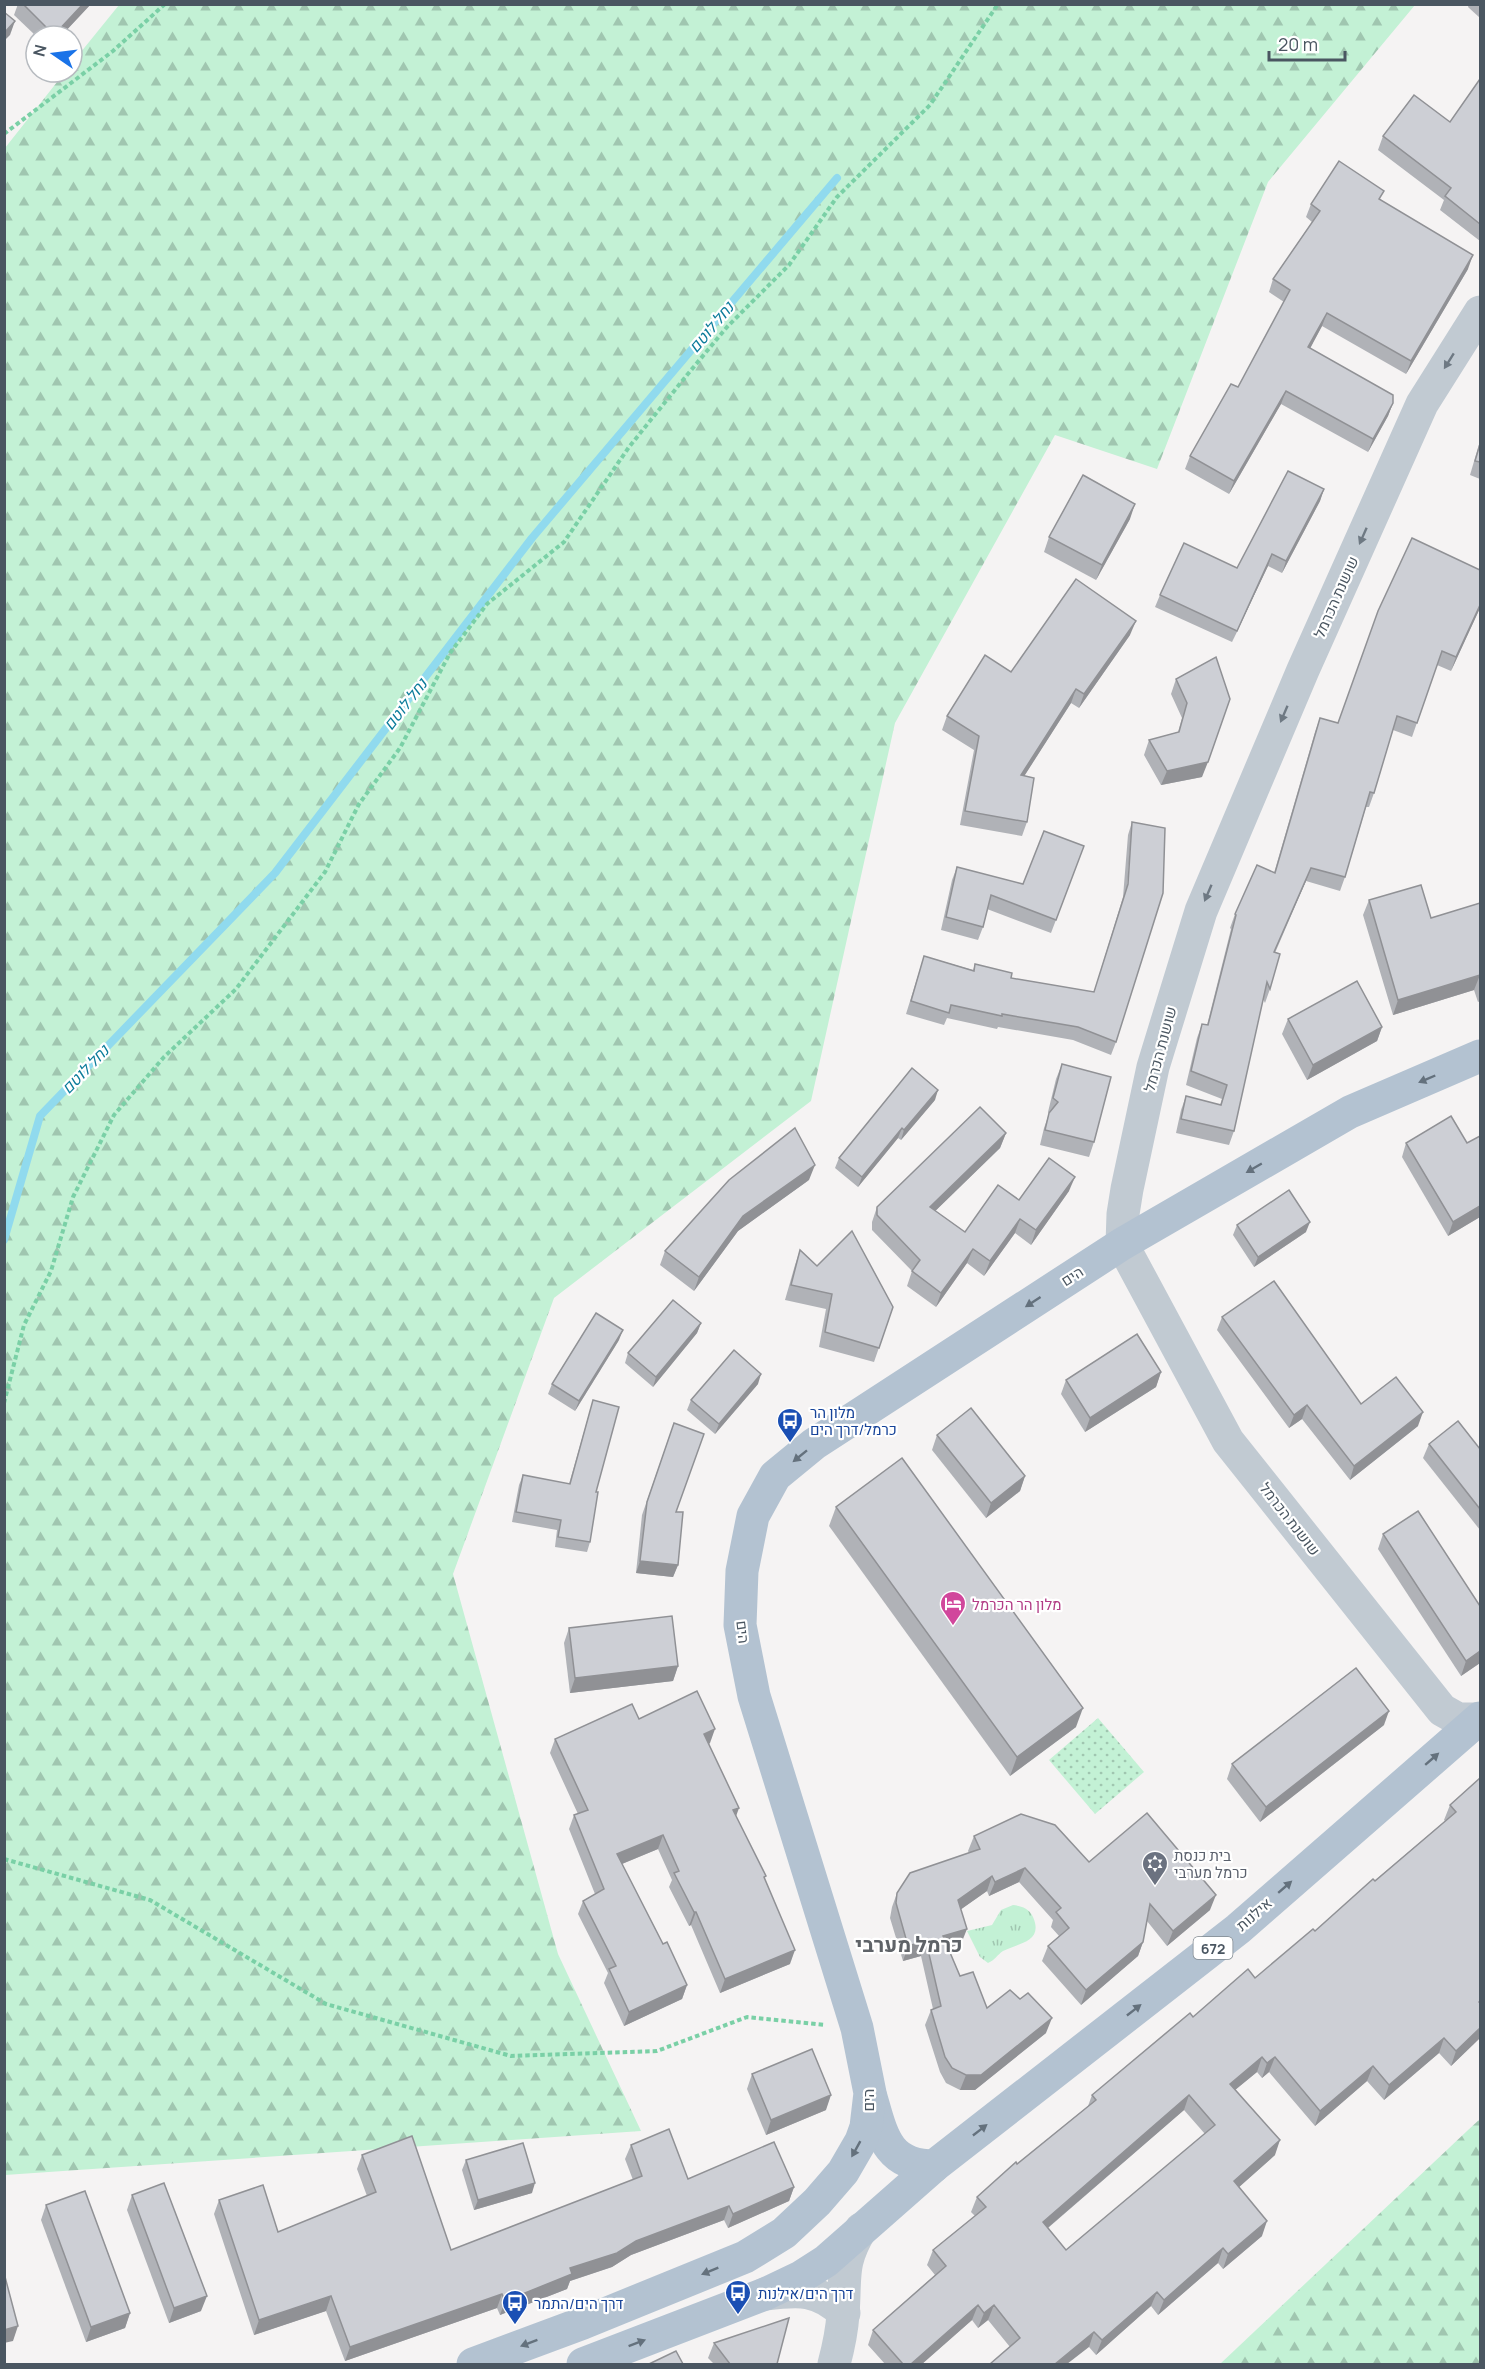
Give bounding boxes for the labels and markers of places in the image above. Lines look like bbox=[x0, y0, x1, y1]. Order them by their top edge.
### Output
place label: מלון הר כרמל/דרך הים bbox=[810, 1402, 897, 1440]
bus stop icon: מלון הר כרמל/דרך הים bbox=[775, 1406, 805, 1444]
hotel icon: מלון הר הכרמל bbox=[938, 1589, 968, 1627]
place label: מלון הר הכרמל bbox=[972, 1594, 1062, 1615]
place label: בית כנסת כרמל מערבי bbox=[1174, 1845, 1248, 1883]
synagogue icon: בית כנסת כרמל מערבי bbox=[1140, 1849, 1170, 1887]
bus stop icon: דרך הים/אילנות bbox=[723, 2278, 753, 2316]
place label: דרך הים/אילנות bbox=[758, 2283, 854, 2304]
bus stop icon: דרך הים/התמר bbox=[500, 2288, 530, 2326]
place label: דרך הים/התמר bbox=[534, 2293, 624, 2314]

